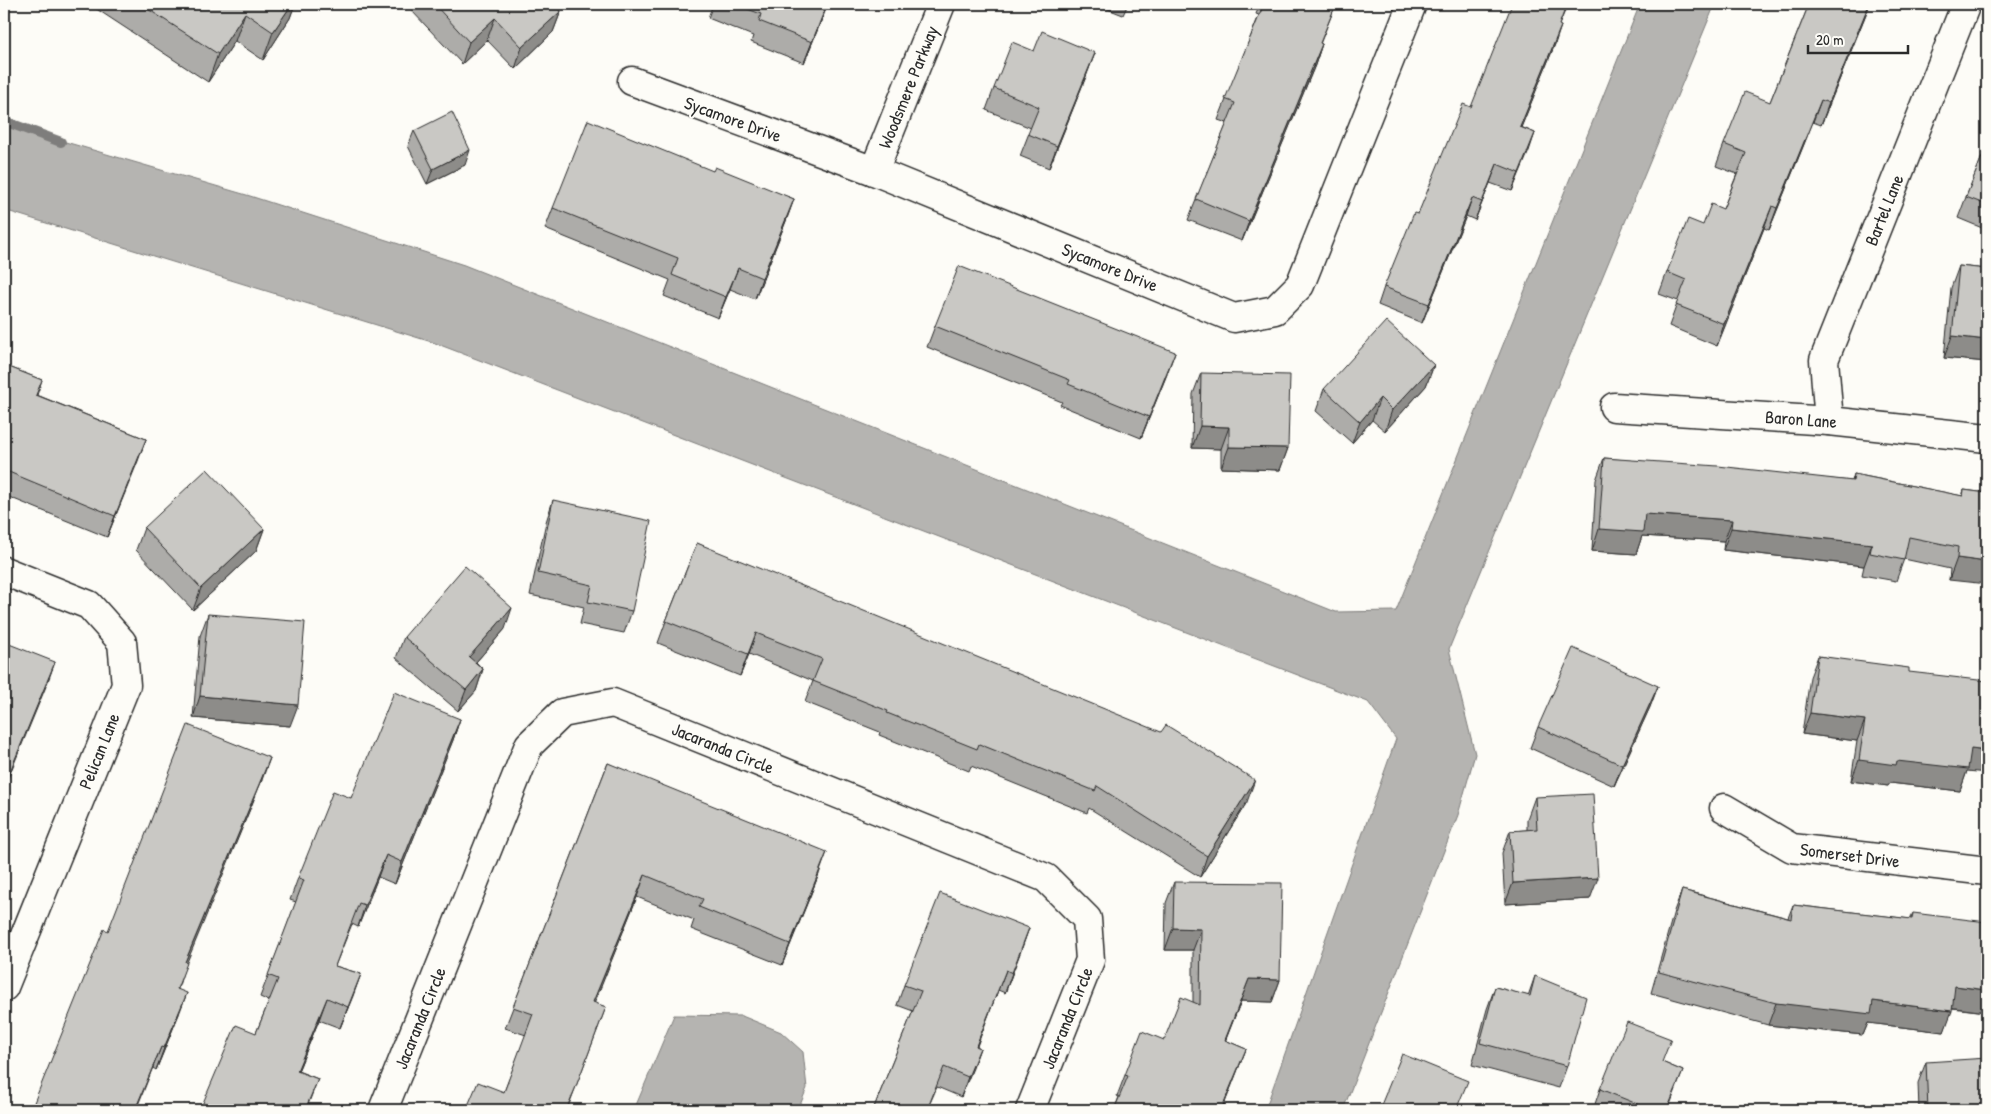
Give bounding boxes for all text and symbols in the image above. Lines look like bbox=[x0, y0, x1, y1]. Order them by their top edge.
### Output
street label: Woodsmere Parkway bbox=[872, 22, 944, 152]
scale bar bbox=[1808, 22, 1908, 54]
text: 20 m bbox=[1816, 29, 1843, 50]
street label: Sycamore Drive bbox=[681, 90, 785, 148]
street label: Bartel Lane bbox=[1858, 171, 1910, 249]
street label: Sycamore Drive bbox=[1058, 236, 1162, 298]
street label: Baron Lane bbox=[1764, 404, 1838, 434]
street label: Pelican Lane bbox=[72, 709, 126, 793]
street label: Jacaranda Circle bbox=[668, 716, 778, 780]
street label: Somerset Drive bbox=[1799, 836, 1901, 874]
street label: Jacaranda Circle bbox=[388, 963, 452, 1073]
street label: Jacaranda Circle bbox=[1035, 963, 1099, 1073]

